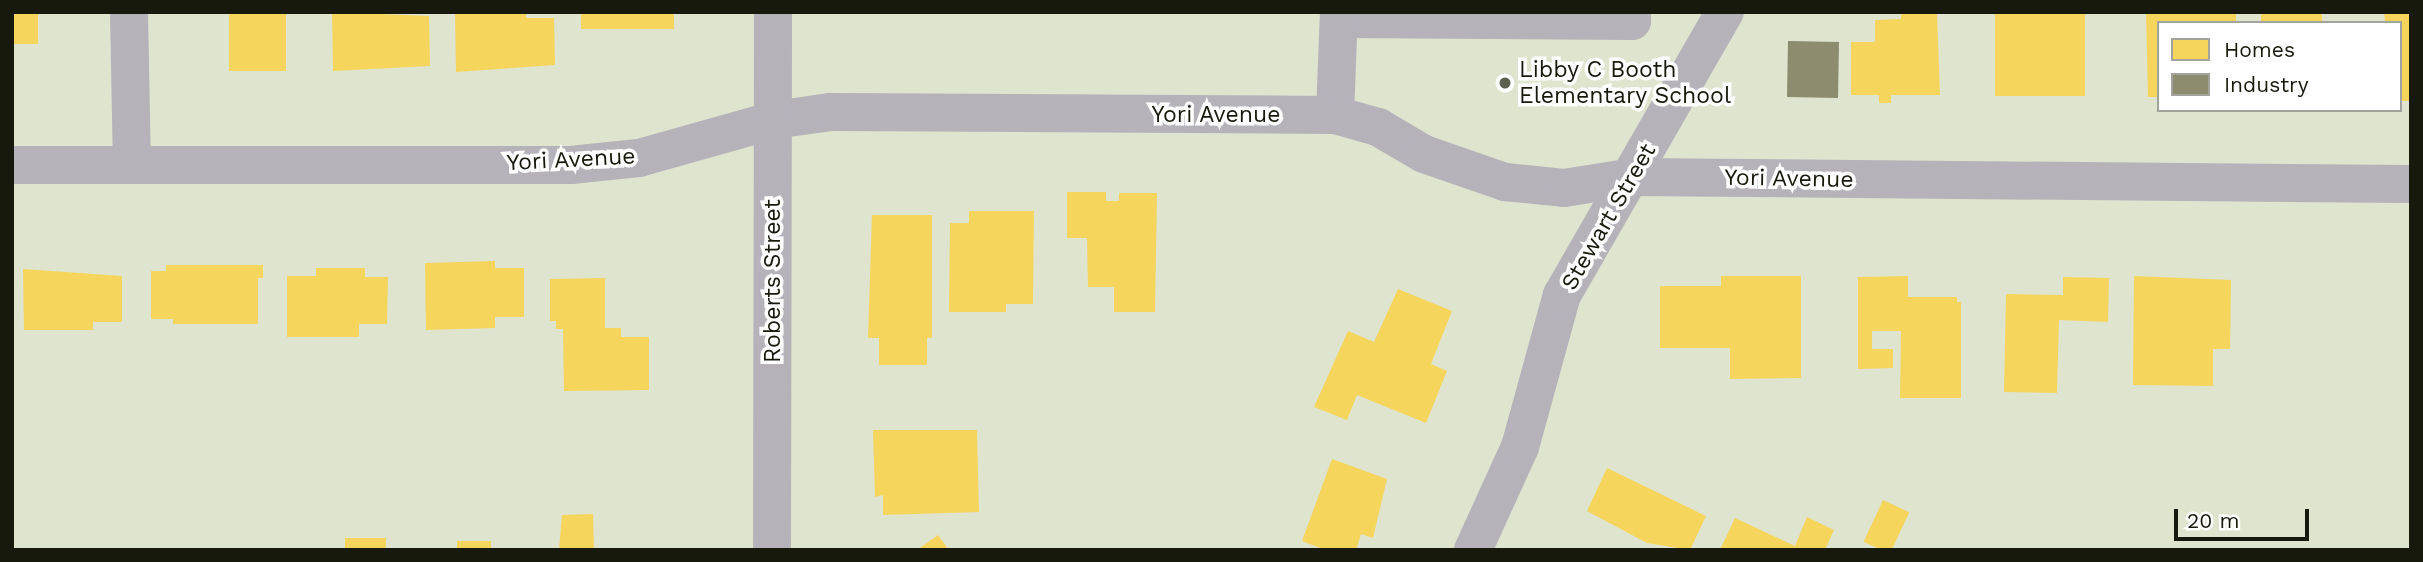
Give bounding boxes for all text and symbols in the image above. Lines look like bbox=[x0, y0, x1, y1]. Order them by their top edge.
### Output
legend bbox=[2157, 21, 2402, 112]
text: Homes bbox=[2224, 37, 2295, 62]
place label: Libby C Booth Elementary School bbox=[1519, 56, 1731, 110]
text: Industry bbox=[2224, 72, 2309, 97]
marker: Libby C Booth Elementary School bbox=[1497, 75, 1513, 91]
street label: Yori Avenue bbox=[1151, 101, 1281, 129]
street label: Stewart Street bbox=[1556, 139, 1662, 295]
street label: Yori Avenue bbox=[505, 143, 637, 177]
street label: Yori Avenue bbox=[1724, 164, 1854, 194]
street label: Roberts Street bbox=[759, 199, 787, 363]
scale bar bbox=[2178, 496, 2313, 540]
text: 20 m bbox=[2187, 508, 2239, 533]

